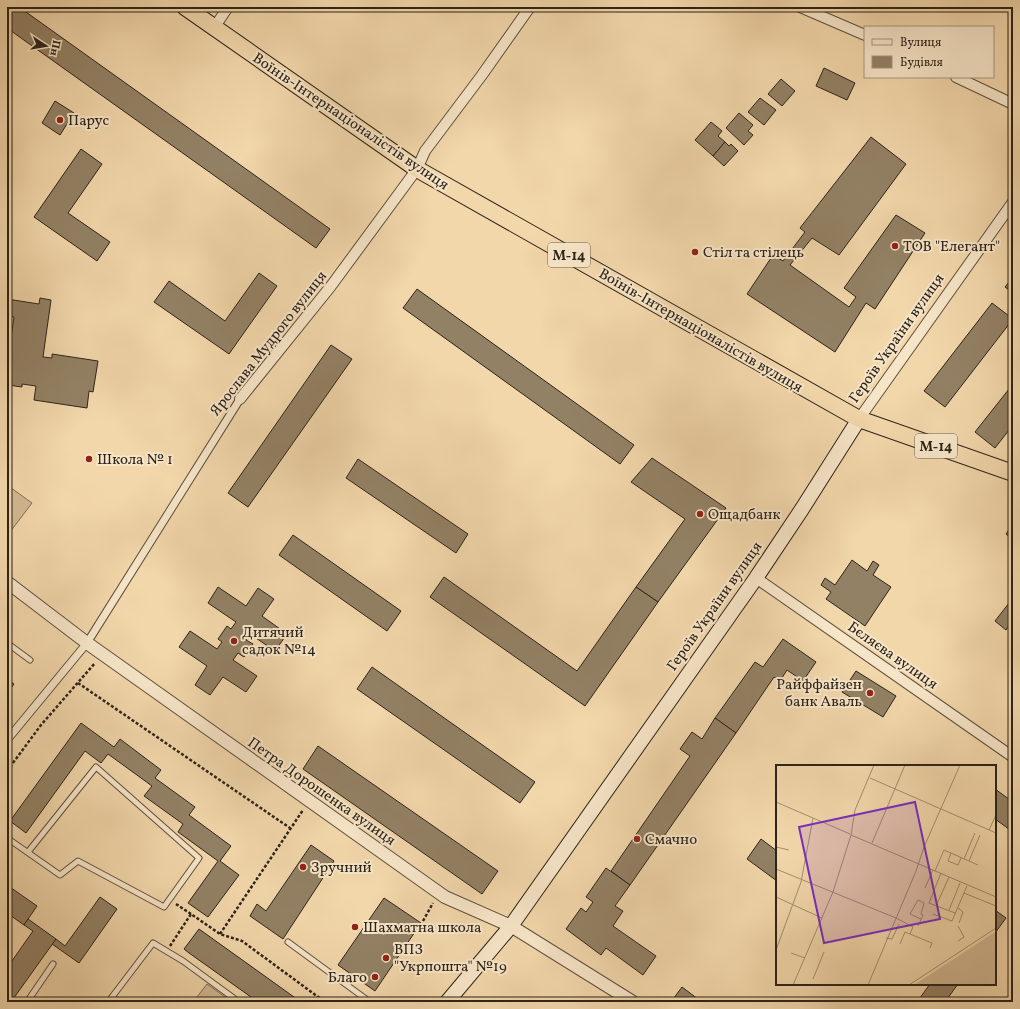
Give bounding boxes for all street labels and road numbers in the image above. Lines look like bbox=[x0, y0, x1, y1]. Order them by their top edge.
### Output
street label: Воїнів-Інтернаціоналістів вулиця bbox=[248, 48, 453, 196]
road number: М-14 bbox=[548, 243, 590, 267]
street label: Воїнів-Інтернаціоналістів вулиця bbox=[594, 264, 806, 399]
street label: Ярослава Мудрого вулиця bbox=[206, 267, 333, 421]
street label: Героїв України вулиця bbox=[845, 270, 950, 408]
road number: М-14 bbox=[915, 434, 957, 458]
street label: Героїв України вулиця bbox=[663, 538, 768, 676]
street label: Бєляєва вулиця bbox=[843, 617, 942, 695]
street label: Петра Дорошенка вулиця bbox=[243, 733, 400, 852]

